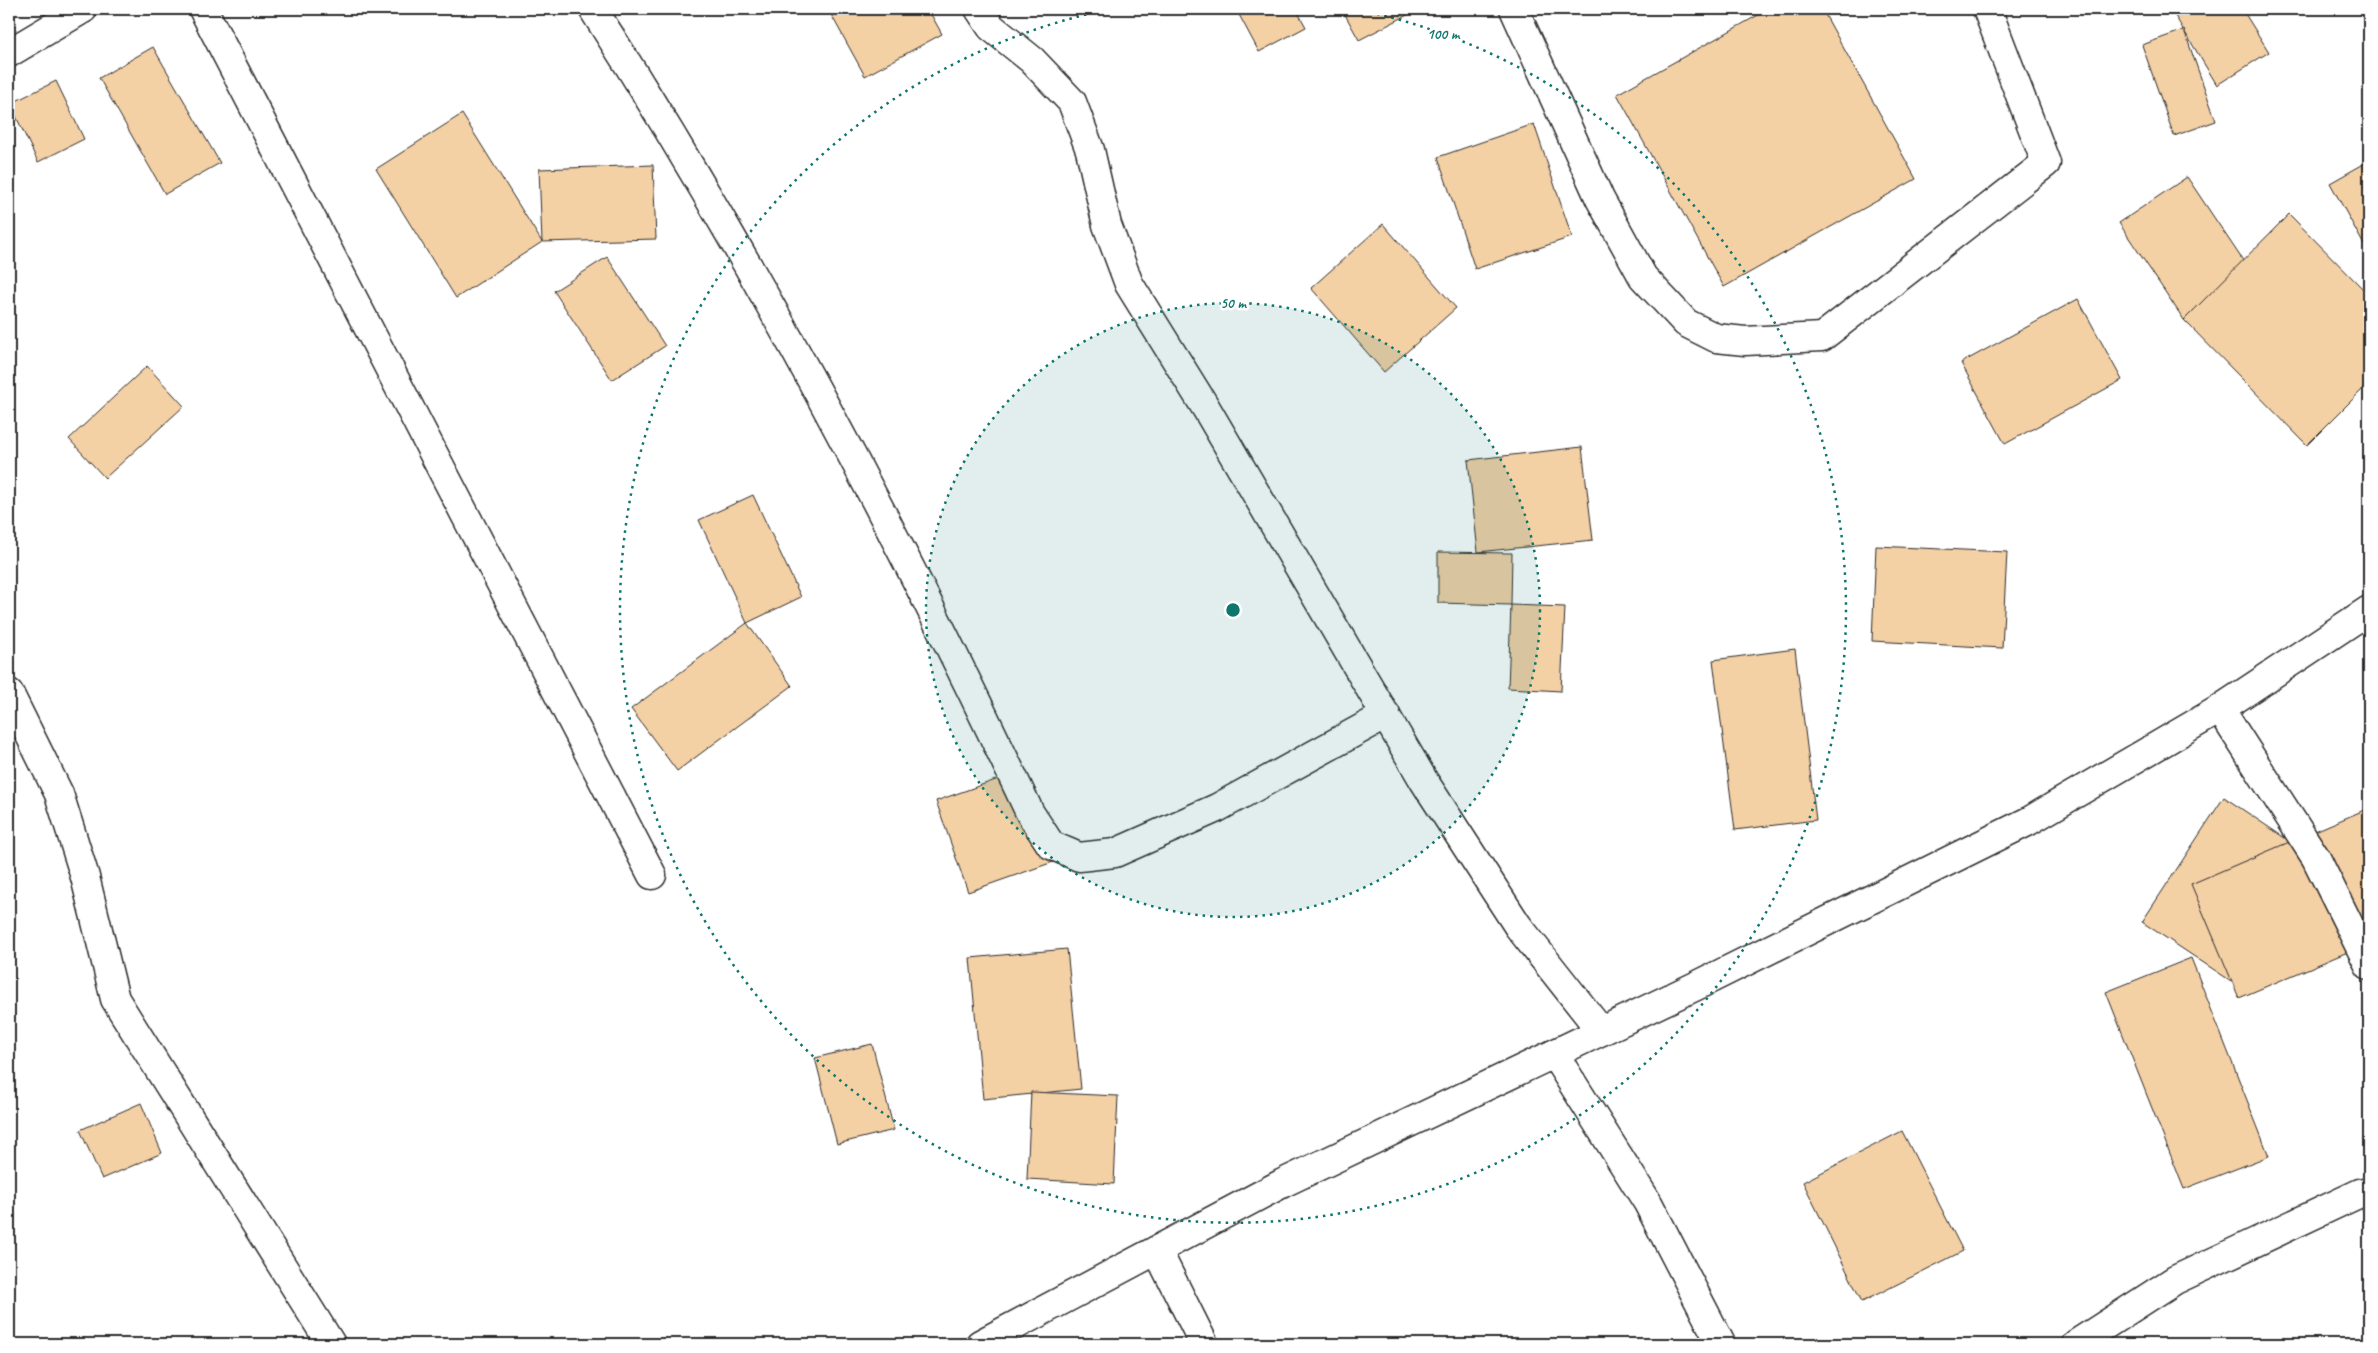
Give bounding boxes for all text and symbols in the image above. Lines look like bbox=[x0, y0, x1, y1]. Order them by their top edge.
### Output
text: 100 m bbox=[1427, 25, 1461, 44]
text: 50 m bbox=[1220, 294, 1247, 313]
centre of rings bbox=[1224, 601, 1242, 619]

